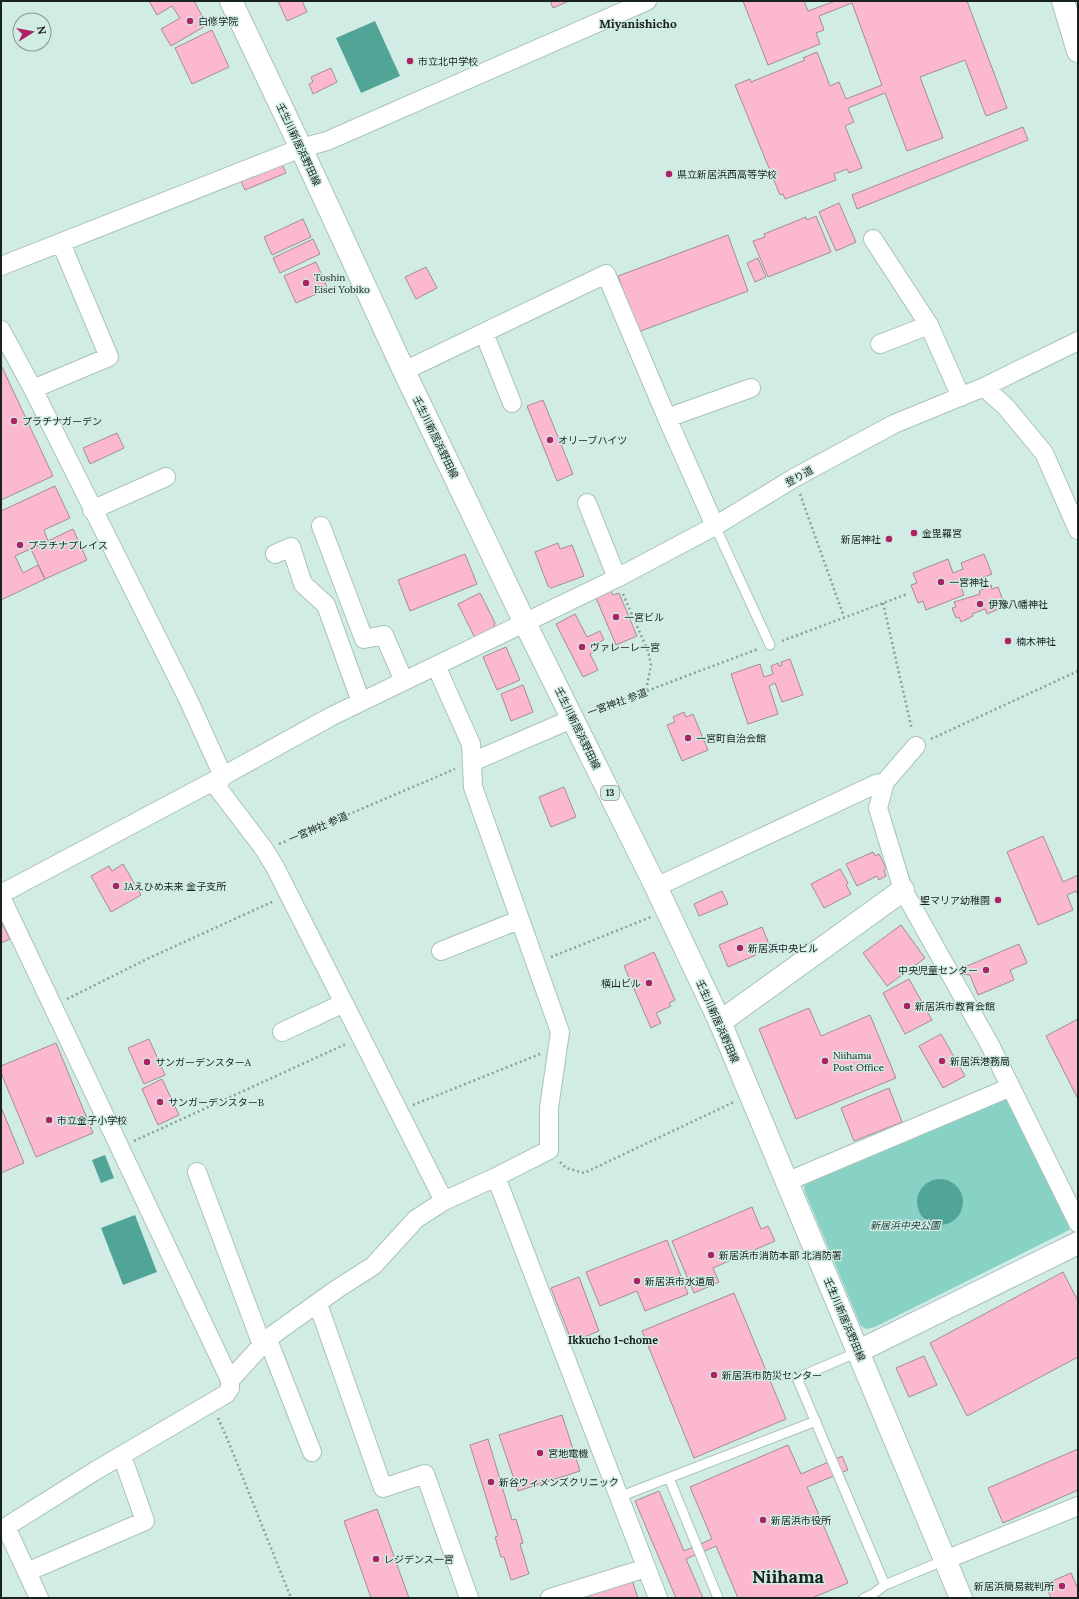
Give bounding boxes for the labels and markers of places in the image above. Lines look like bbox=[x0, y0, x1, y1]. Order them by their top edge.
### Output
place label: 白修学院 bbox=[198, 15, 238, 28]
marker: 白修学院 bbox=[185, 16, 195, 26]
place label: 市立北中学校 bbox=[418, 55, 478, 68]
marker: 市立北中学校 bbox=[405, 56, 415, 66]
place label: 県立新居浜西高等学校 bbox=[677, 168, 777, 181]
marker: 県立新居浜西高等学校 bbox=[664, 169, 674, 179]
place label: Toshin Eisei Yobiko bbox=[314, 271, 370, 296]
marker: Toshin Eisei Yobiko bbox=[301, 278, 311, 288]
place label: プラチナガーデン bbox=[22, 415, 102, 428]
marker: プラチナガーデン bbox=[9, 416, 19, 426]
place label: オリーブハイツ bbox=[558, 434, 627, 447]
marker: オリーブハイツ bbox=[545, 435, 555, 445]
place label: 金毘羅宮 bbox=[922, 527, 962, 540]
marker: 金毘羅宮 bbox=[909, 528, 919, 538]
place label: 新居神社 bbox=[841, 533, 881, 546]
marker: 新居神社 bbox=[884, 534, 894, 544]
place label: プラチナプレイス bbox=[28, 539, 108, 552]
marker: プラチナプレイス bbox=[15, 540, 25, 550]
place label: 一宮神社 bbox=[949, 576, 989, 589]
marker: 一宮神社 bbox=[936, 577, 946, 587]
place label: 伊豫八幡神社 bbox=[988, 598, 1048, 611]
marker: 伊豫八幡神社 bbox=[975, 599, 985, 609]
place label: 一宮ビル bbox=[624, 611, 664, 624]
marker: 一宮ビル bbox=[611, 612, 621, 622]
place label: 楠木神社 bbox=[1016, 635, 1056, 648]
marker: 楠木神社 bbox=[1003, 636, 1013, 646]
place label: ヴァレーレ一宮 bbox=[590, 641, 660, 654]
marker: ヴァレーレ一宮 bbox=[577, 642, 587, 652]
place label: 一宮町自治会館 bbox=[696, 732, 766, 745]
marker: 一宮町自治会館 bbox=[683, 733, 693, 743]
place label: JAえひめ未来 金子支所 bbox=[123, 880, 226, 893]
marker: JAえひめ未来 金子支所 bbox=[111, 881, 121, 891]
place label: 聖マリア幼稚園 bbox=[920, 894, 990, 907]
marker: 聖マリア幼稚園 bbox=[993, 895, 1003, 905]
place label: 新居浜中央ビル bbox=[748, 942, 818, 955]
marker: 新居浜中央ビル bbox=[735, 943, 745, 953]
place label: 中央児童センター bbox=[898, 964, 978, 977]
marker: 中央児童センター bbox=[981, 965, 991, 975]
place label: 横山ビル bbox=[601, 977, 641, 990]
marker: 横山ビル bbox=[644, 978, 654, 988]
place label: 新居浜市教育会館 bbox=[915, 1000, 995, 1013]
marker: 新居浜市教育会館 bbox=[902, 1001, 912, 1011]
place label: Niihama Post Office bbox=[833, 1049, 885, 1074]
place label: 新居浜港務局 bbox=[950, 1055, 1010, 1068]
place label: サンガーデンスターA bbox=[155, 1056, 252, 1069]
marker: Niihama Post Office bbox=[820, 1056, 830, 1066]
marker: 新居浜港務局 bbox=[937, 1056, 947, 1066]
marker: サンガーデンスターA bbox=[142, 1057, 152, 1067]
place label: サンガーデンスターB bbox=[168, 1096, 264, 1109]
marker: サンガーデンスターB bbox=[155, 1097, 165, 1107]
place label: 市立金子小学校 bbox=[57, 1114, 127, 1127]
marker: 市立金子小学校 bbox=[44, 1115, 54, 1125]
place label: 新居浜市消防本部 北消防署 bbox=[719, 1249, 842, 1262]
marker: 新居浜市消防本部 北消防署 bbox=[706, 1250, 716, 1260]
place label: 新居浜市水道局 bbox=[645, 1275, 715, 1288]
marker: 新居浜市水道局 bbox=[632, 1276, 642, 1286]
place label: 新居浜市防災センター bbox=[722, 1369, 822, 1382]
marker: 新居浜市防災センター bbox=[709, 1370, 719, 1380]
place label: 宮地電機 bbox=[548, 1447, 588, 1460]
marker: 宮地電機 bbox=[535, 1448, 545, 1458]
place label: 新谷ウィメンズクリニック bbox=[499, 1476, 619, 1489]
marker: 新谷ウィメンズクリニック bbox=[486, 1477, 496, 1487]
place label: 新居浜市役所 bbox=[771, 1514, 831, 1527]
marker: 新居浜市役所 bbox=[758, 1515, 768, 1525]
place label: レジデンス一宮 bbox=[384, 1553, 454, 1566]
marker: レジデンス一宮 bbox=[371, 1554, 381, 1564]
place label: 新居浜簡易裁判所 bbox=[974, 1580, 1054, 1593]
marker: 新居浜簡易裁判所 bbox=[1057, 1581, 1067, 1591]

